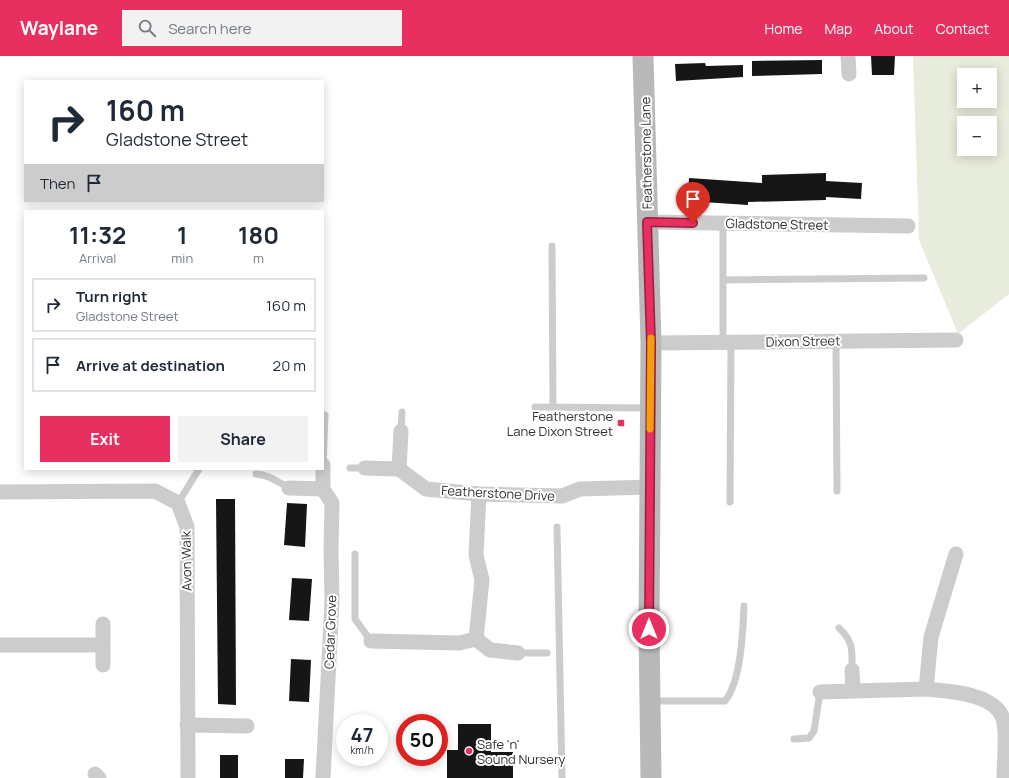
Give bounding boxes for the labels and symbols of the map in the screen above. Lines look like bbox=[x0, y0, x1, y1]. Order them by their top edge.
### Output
street label: Featherstone Lane bbox=[636, 96, 656, 209]
pin bbox=[676, 182, 710, 223]
street label: Gladstone Street bbox=[726, 214, 828, 234]
street label: Dixon Street bbox=[766, 331, 840, 351]
place label: Featherstone Lane Dixon Street bbox=[507, 407, 613, 440]
marker: Featherstone Lane Dixon Street bbox=[616, 418, 626, 428]
street label: Featherstone Drive bbox=[441, 481, 556, 505]
street label: Avon Walk bbox=[176, 530, 196, 591]
street label: Cedar Grove bbox=[320, 594, 340, 669]
position arrow bbox=[628, 608, 670, 650]
speed limit sign: 50 bbox=[396, 714, 448, 766]
place label: Safe 'n' Sound Nursery bbox=[477, 735, 565, 768]
marker: Safe 'n' Sound Nursery bbox=[464, 746, 474, 756]

